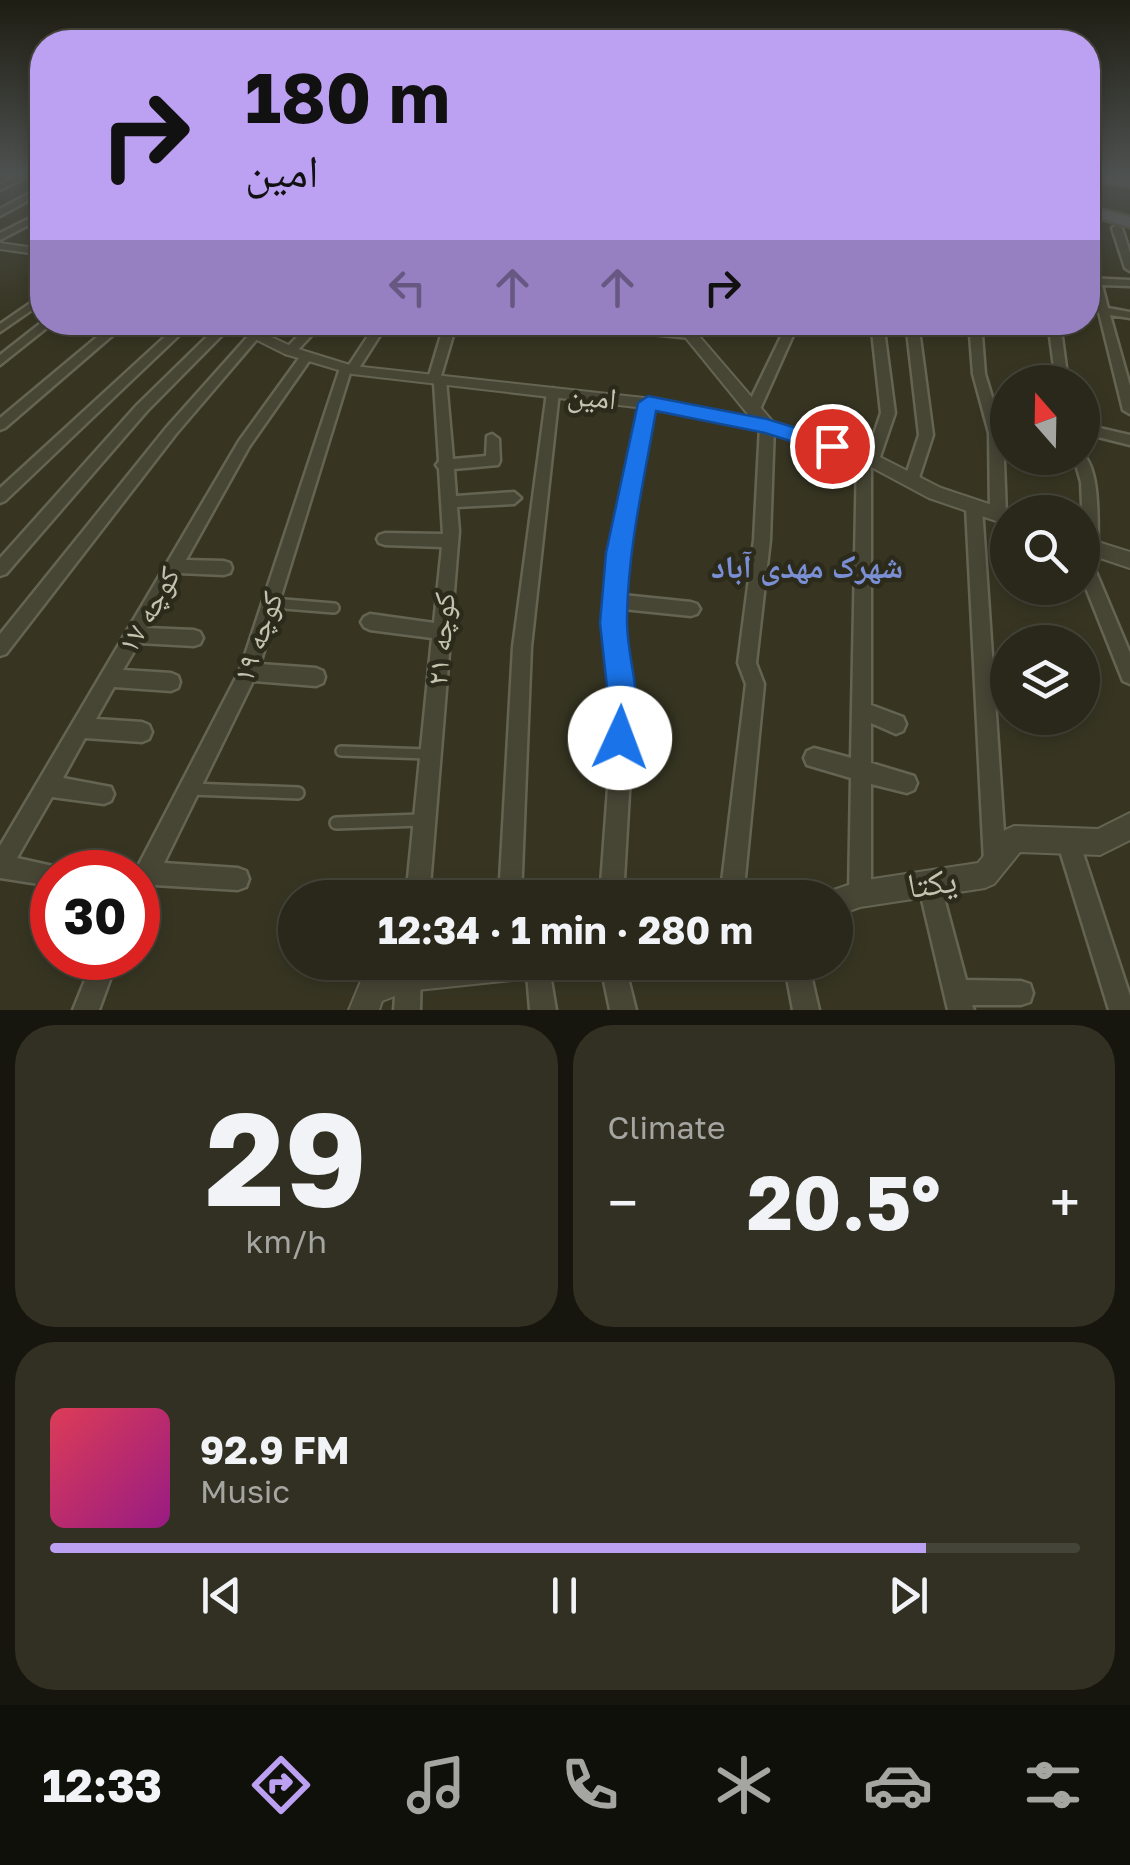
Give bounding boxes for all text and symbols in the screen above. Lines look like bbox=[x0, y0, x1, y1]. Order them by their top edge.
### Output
text: 180 m bbox=[245, 54, 450, 138]
icon: right bbox=[80, 70, 210, 200]
text: امین bbox=[245, 143, 319, 197]
icon: left bbox=[380, 260, 435, 315]
icon: ahead bbox=[485, 260, 540, 315]
icon: ahead bbox=[590, 260, 645, 315]
icon: right bbox=[695, 260, 750, 315]
north arrow bbox=[990, 365, 1100, 475]
map controls bbox=[990, 365, 1100, 735]
street label: امین bbox=[566, 376, 618, 417]
pin bbox=[790, 404, 875, 489]
icon: arrive bbox=[805, 419, 860, 474]
button: search bbox=[990, 495, 1100, 605]
district label: شهرک مهدی آباد bbox=[711, 547, 903, 586]
street label: کوچه ۱۷ bbox=[109, 560, 188, 659]
street label: کوچه ۱۹ bbox=[224, 587, 290, 687]
street label: کوچه ۲۱ bbox=[418, 591, 463, 687]
button: layers bbox=[990, 625, 1100, 735]
position arrow bbox=[568, 686, 672, 790]
speed limit sign: 30 bbox=[30, 850, 160, 980]
street label: یکتا bbox=[904, 858, 959, 906]
text: 12:34 · 1 min · 280 m bbox=[378, 907, 753, 952]
text: 29 bbox=[205, 1079, 367, 1235]
text: Climate bbox=[608, 1108, 726, 1146]
text: 20.5° bbox=[747, 1156, 941, 1247]
text: − bbox=[608, 1169, 638, 1235]
text: + bbox=[1050, 1169, 1080, 1235]
text: km/h bbox=[246, 1222, 327, 1260]
text: 92.9 FM bbox=[200, 1427, 350, 1472]
text: Music bbox=[200, 1472, 290, 1510]
icon: previous bbox=[194, 1568, 249, 1623]
icon: pause bbox=[537, 1568, 592, 1623]
icon: next bbox=[881, 1568, 936, 1623]
icon: directions bbox=[246, 1750, 316, 1820]
icon: music bbox=[401, 1750, 471, 1820]
icon: phone bbox=[555, 1750, 625, 1820]
icon: climate bbox=[709, 1750, 779, 1820]
icon: car bbox=[863, 1750, 933, 1820]
icon: filters bbox=[1018, 1750, 1088, 1820]
text: 12:33 bbox=[42, 1758, 162, 1812]

